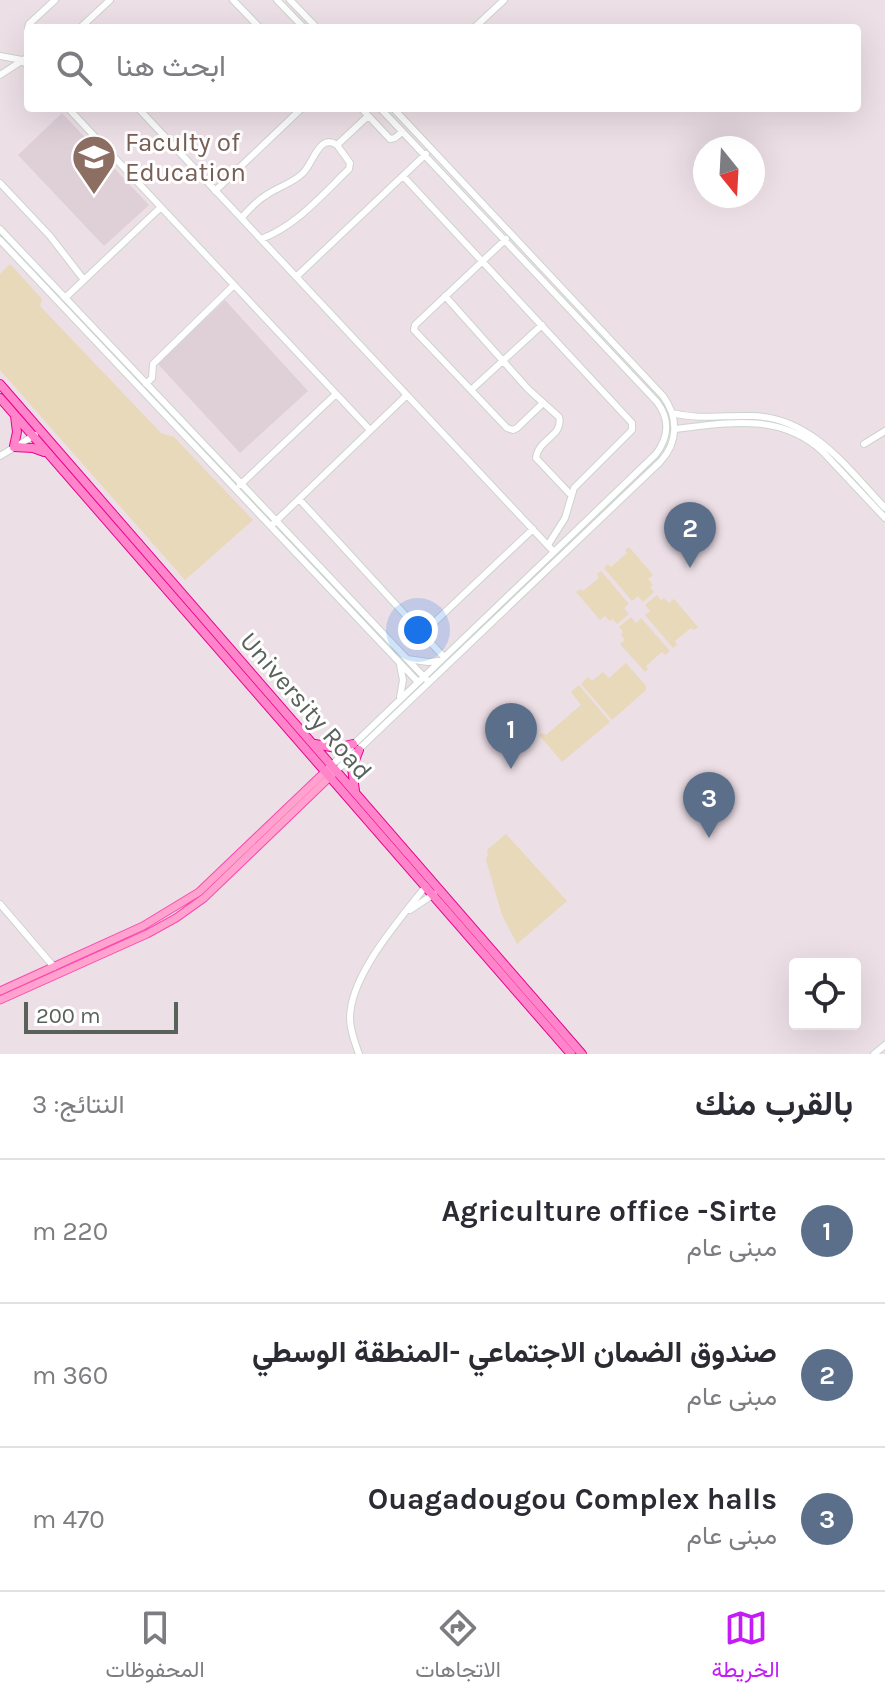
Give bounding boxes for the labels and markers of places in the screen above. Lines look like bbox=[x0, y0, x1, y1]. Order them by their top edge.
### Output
place label: Faculty of Education bbox=[125, 127, 246, 188]
school or university icon: Faculty of Education bbox=[70, 133, 118, 196]
pin: 2 bbox=[664, 502, 716, 568]
pin: 1 bbox=[485, 703, 537, 769]
pin: 3 bbox=[683, 772, 735, 838]

